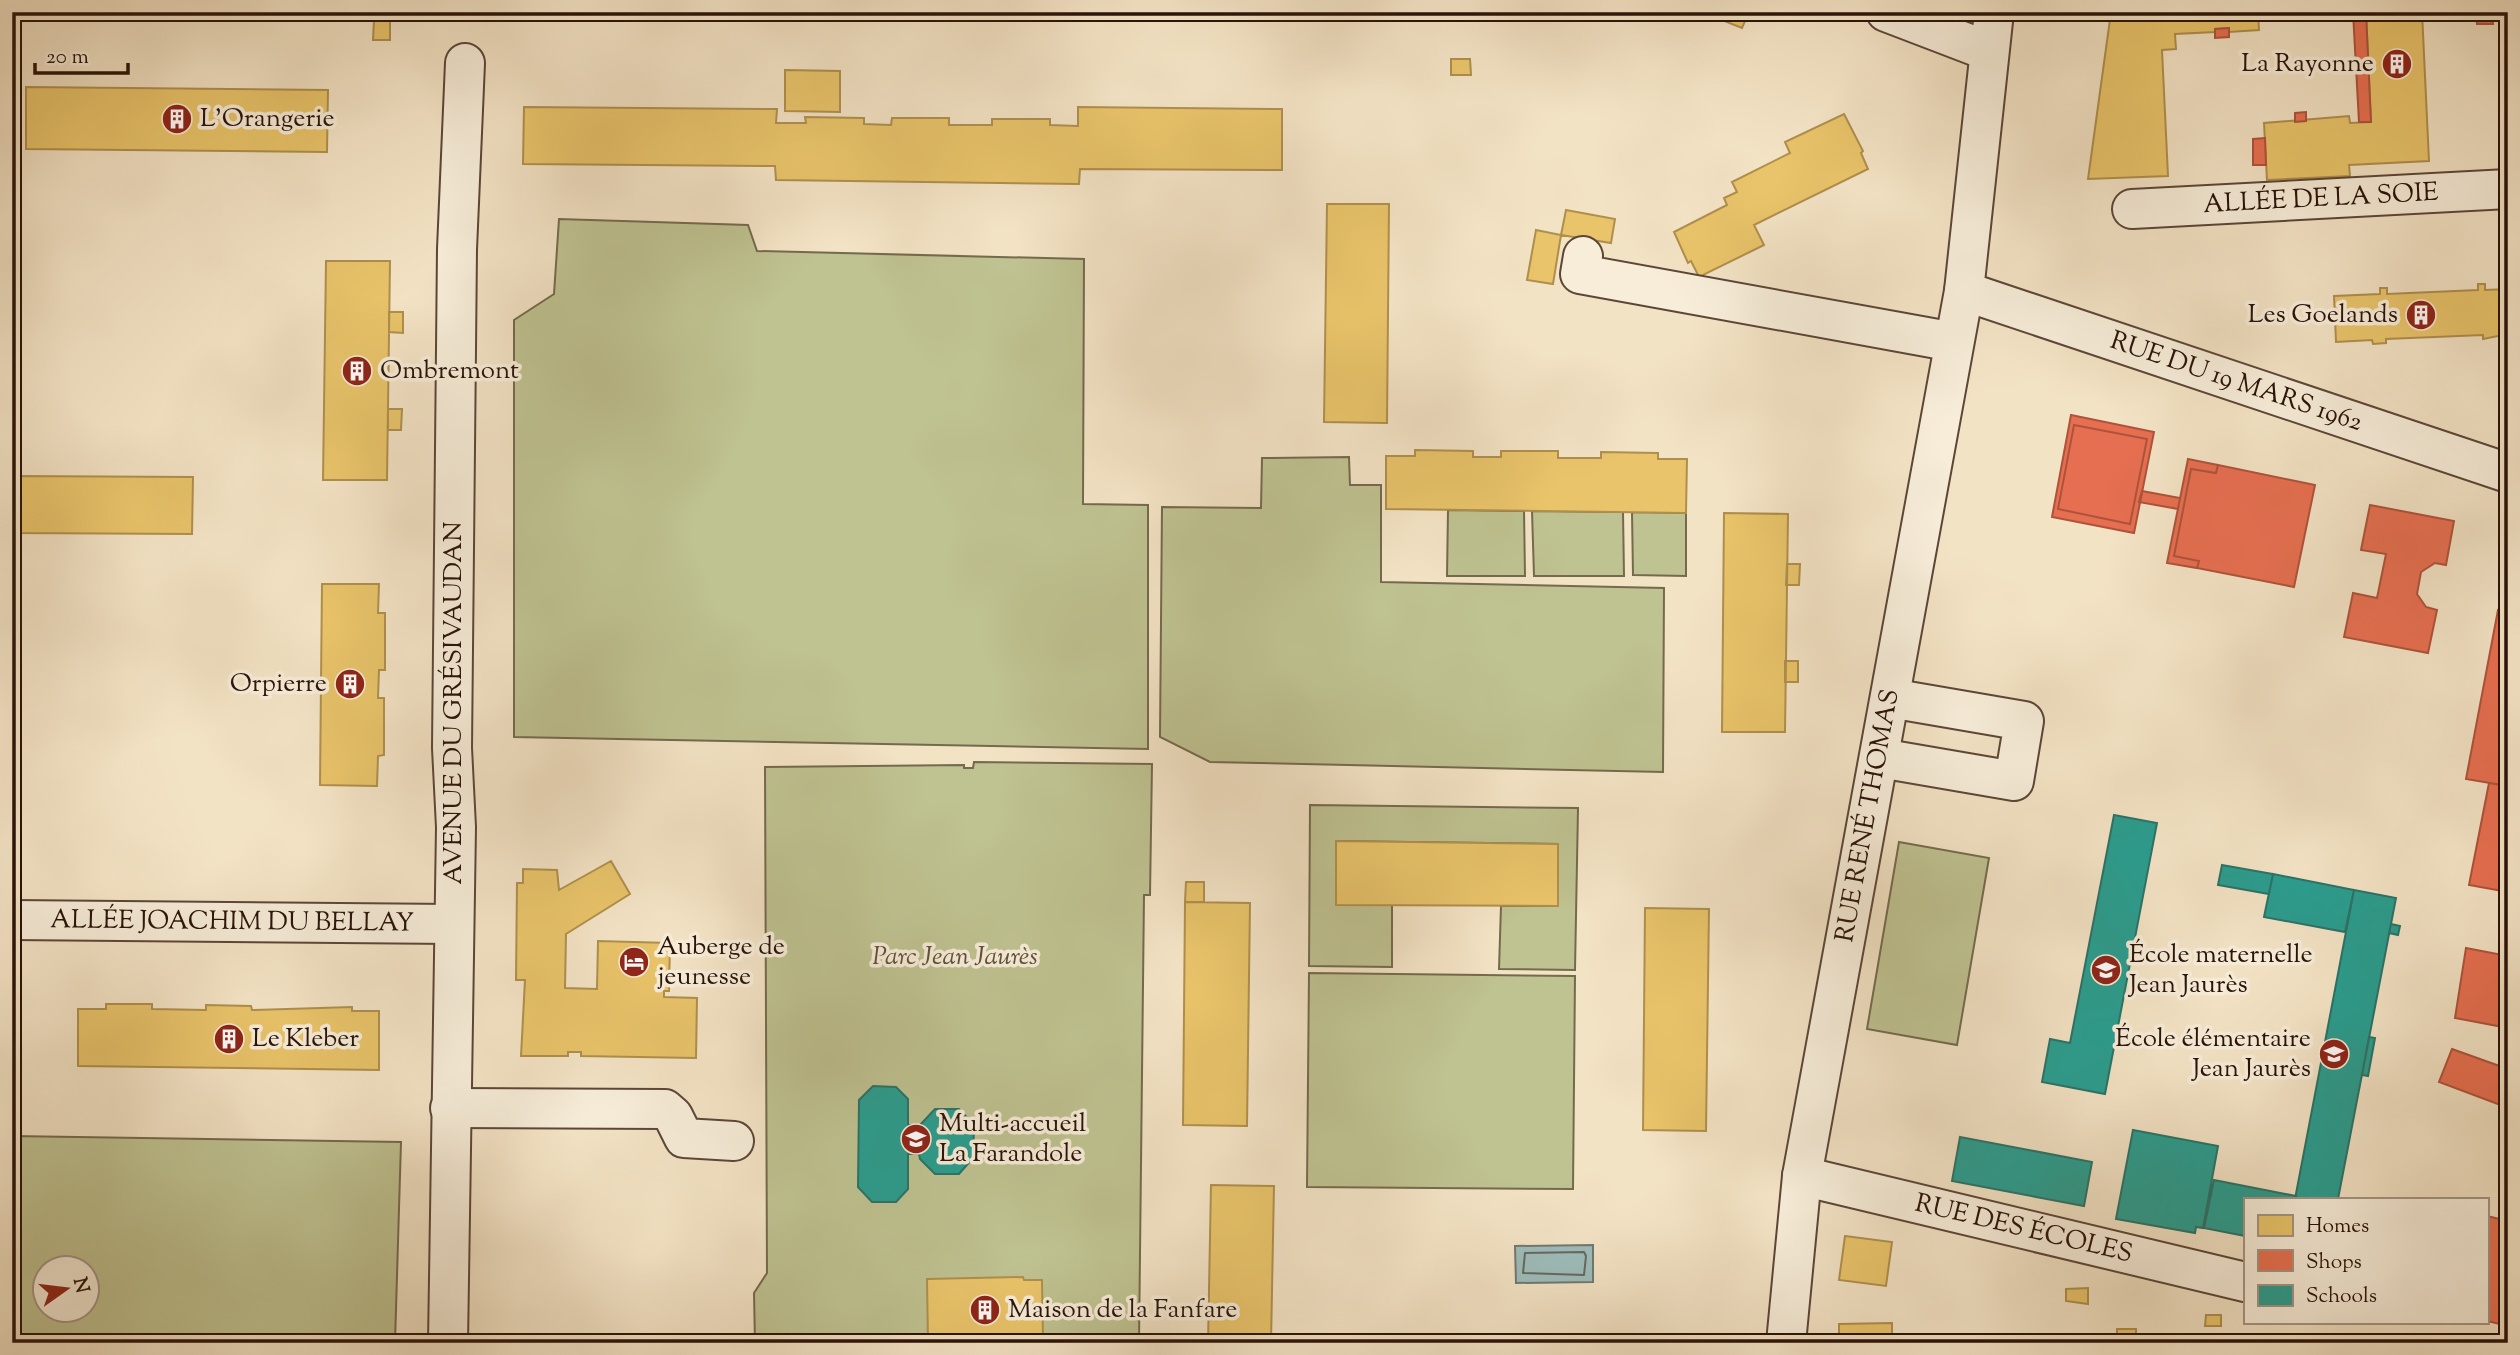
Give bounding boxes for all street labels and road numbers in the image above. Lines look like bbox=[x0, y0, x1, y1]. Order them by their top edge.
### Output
street label: ALLÉE DE LA SOIE bbox=[2202, 174, 2440, 224]
street label: RUE DU 19 MARS 1962 bbox=[2105, 323, 2367, 442]
street label: AVENUE DU GRÉSIVAUDAN bbox=[436, 521, 473, 885]
street label: RUE RENÉ THOMAS bbox=[1827, 686, 1909, 945]
street label: ALLÉE JOACHIM DU BELLAY bbox=[50, 902, 414, 942]
street label: RUE DES ÉCOLES bbox=[1911, 1185, 2136, 1273]

